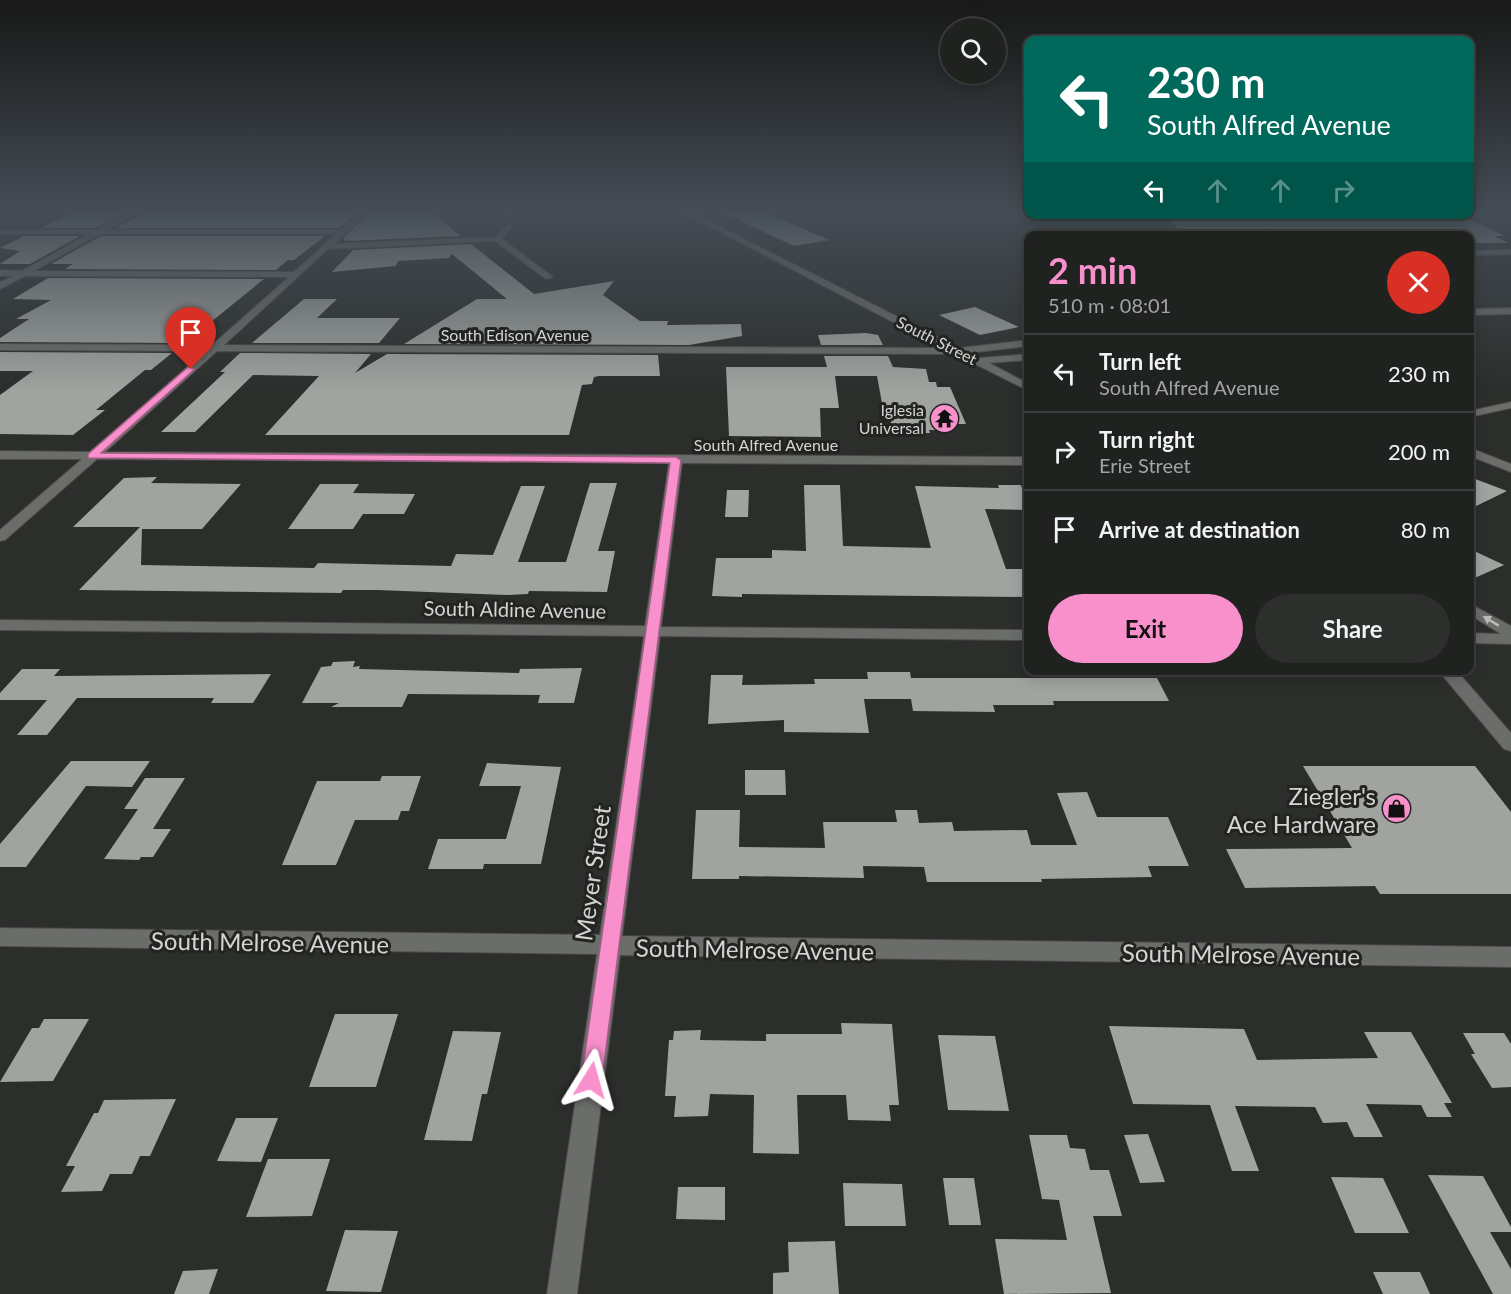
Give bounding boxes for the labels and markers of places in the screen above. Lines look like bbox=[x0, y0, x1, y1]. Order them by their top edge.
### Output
pin bbox=[165, 307, 216, 369]
place label: Iglesia Universal bbox=[859, 400, 924, 437]
temple icon: Iglesia Universal bbox=[929, 402, 961, 434]
place label: Ziegler's Ace Hardware bbox=[1227, 781, 1376, 838]
shop icon: Ziegler's Ace Hardware bbox=[1381, 793, 1413, 825]

